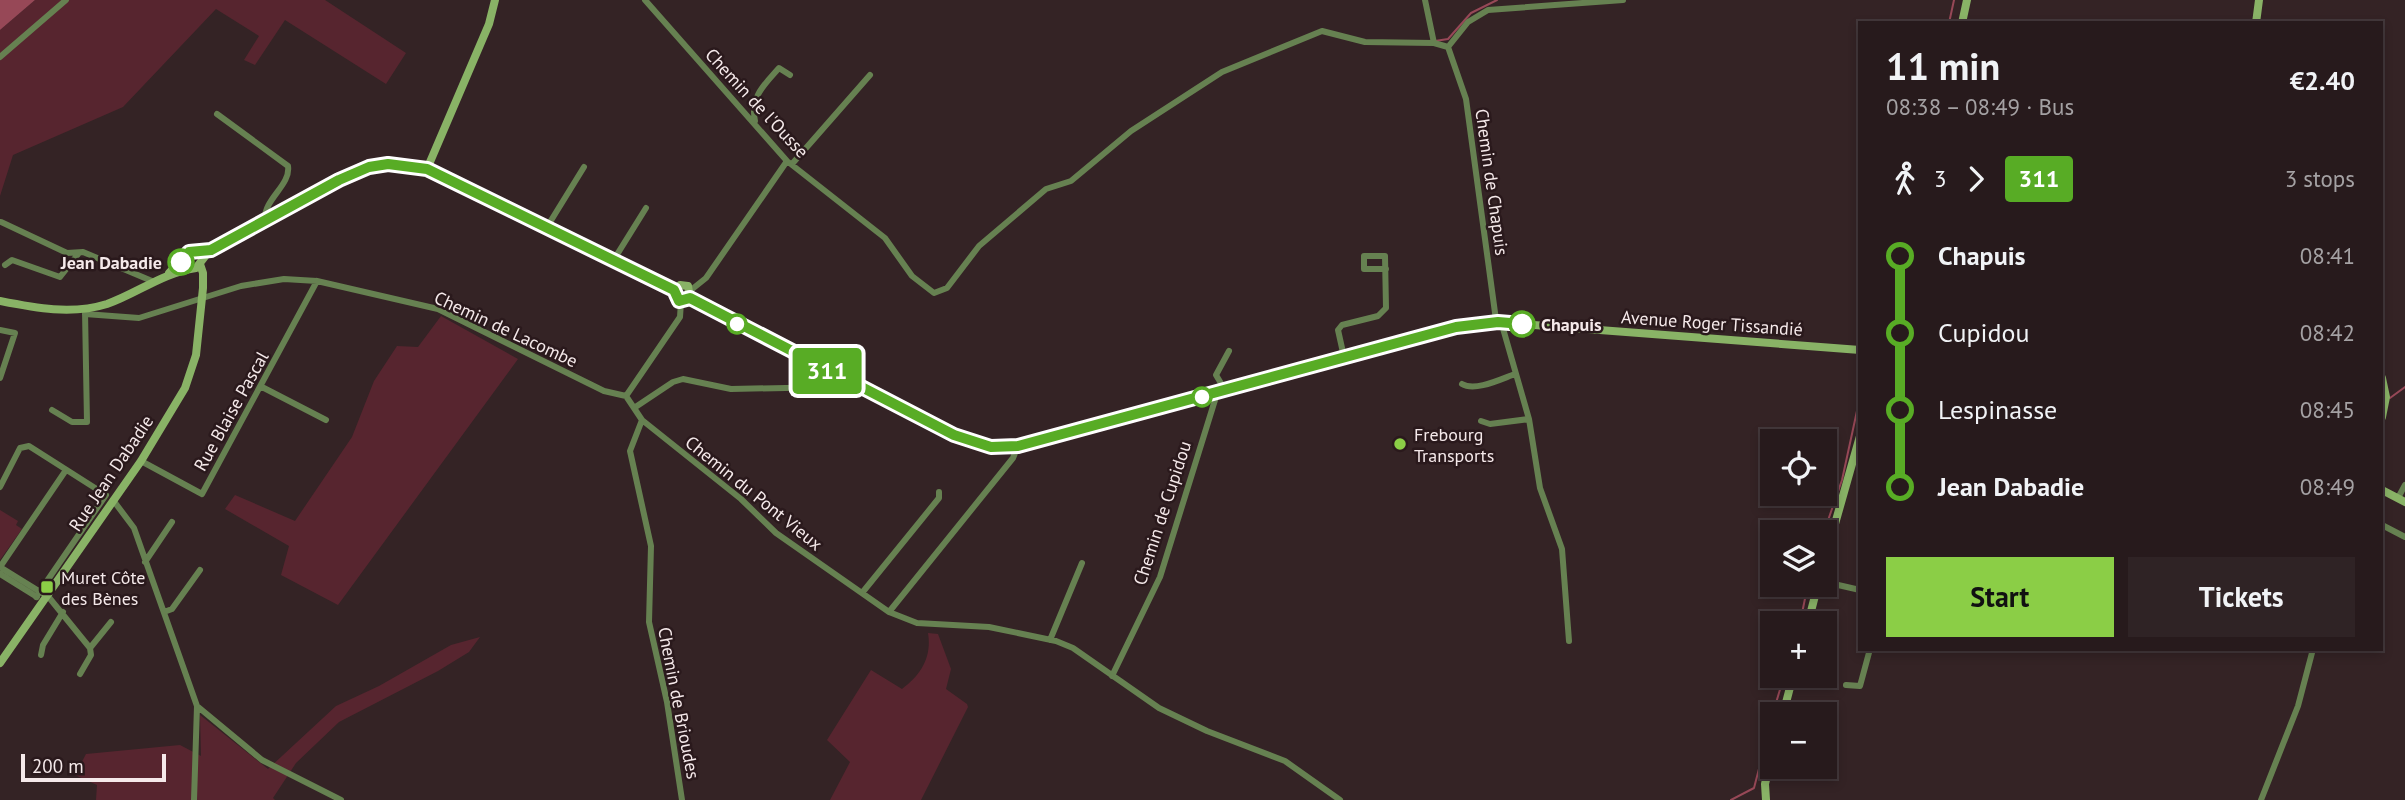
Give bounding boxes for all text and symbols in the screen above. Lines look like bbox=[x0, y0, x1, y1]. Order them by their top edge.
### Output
text: 11 min bbox=[1886, 41, 2000, 90]
street label: Chemin de l'Ousse bbox=[700, 43, 814, 163]
text: €2.40 bbox=[2290, 64, 2355, 97]
text: 08:38 – 08:49 · Bus bbox=[1886, 92, 2074, 121]
street label: Chemin de Chapuis bbox=[1470, 107, 1514, 257]
icon: walk bbox=[1886, 160, 1924, 198]
icon: forward bbox=[1957, 160, 1995, 198]
text: 311 bbox=[2019, 163, 2059, 194]
text: 3 bbox=[1934, 164, 1947, 193]
text: 3 stops bbox=[2285, 164, 2355, 193]
text: Chapuis bbox=[1938, 239, 2026, 272]
text: 08:41 bbox=[2300, 241, 2355, 270]
marker: Jean Dabadie bbox=[168, 249, 194, 275]
place label: Jean Dabadie bbox=[60, 251, 162, 274]
street label: Chemin de Lacombe bbox=[431, 286, 581, 372]
street label: Avenue Roger Tissandié bbox=[1620, 305, 1804, 341]
marker: Chapuis bbox=[1509, 311, 1535, 337]
place label: Chapuis bbox=[1541, 313, 1602, 336]
unlabelled marker bbox=[727, 314, 747, 334]
text: Cupidou bbox=[1938, 316, 2029, 349]
text: 08:42 bbox=[2300, 318, 2355, 347]
street label: Rue Blaise Pascal bbox=[189, 346, 274, 475]
line badge: 311 bbox=[787, 348, 867, 394]
text: 311 bbox=[807, 355, 847, 386]
unlabelled marker bbox=[1192, 387, 1212, 407]
text: Lespinasse bbox=[1938, 393, 2057, 426]
text: 08:45 bbox=[2300, 395, 2355, 424]
street label: Rue Jean Dabadie bbox=[64, 411, 158, 535]
place label: Frebourg Transports bbox=[1414, 423, 1494, 467]
map controls bbox=[1760, 429, 1837, 779]
button: locate bbox=[1760, 429, 1837, 506]
street label: Chemin du Pont Vieux bbox=[681, 431, 827, 555]
marker: Frebourg Transports bbox=[1392, 436, 1408, 452]
street label: Chemin de Cupidou bbox=[1128, 438, 1196, 588]
text: Jean Dabadie bbox=[1938, 470, 2084, 503]
text: 08:49 bbox=[2300, 472, 2355, 501]
button: layers bbox=[1760, 520, 1837, 597]
button: Start bbox=[1886, 557, 2114, 637]
button: Tickets bbox=[2128, 557, 2355, 637]
place label: Muret Côte des Bènes bbox=[61, 566, 145, 610]
marker: Muret Côte des Bènes bbox=[39, 579, 55, 595]
button: + bbox=[1760, 611, 1837, 688]
street label: Chemin de Brioudes bbox=[653, 625, 705, 781]
button: − bbox=[1760, 702, 1837, 779]
scale bar bbox=[21, 751, 166, 783]
text: 200 m bbox=[32, 754, 84, 778]

